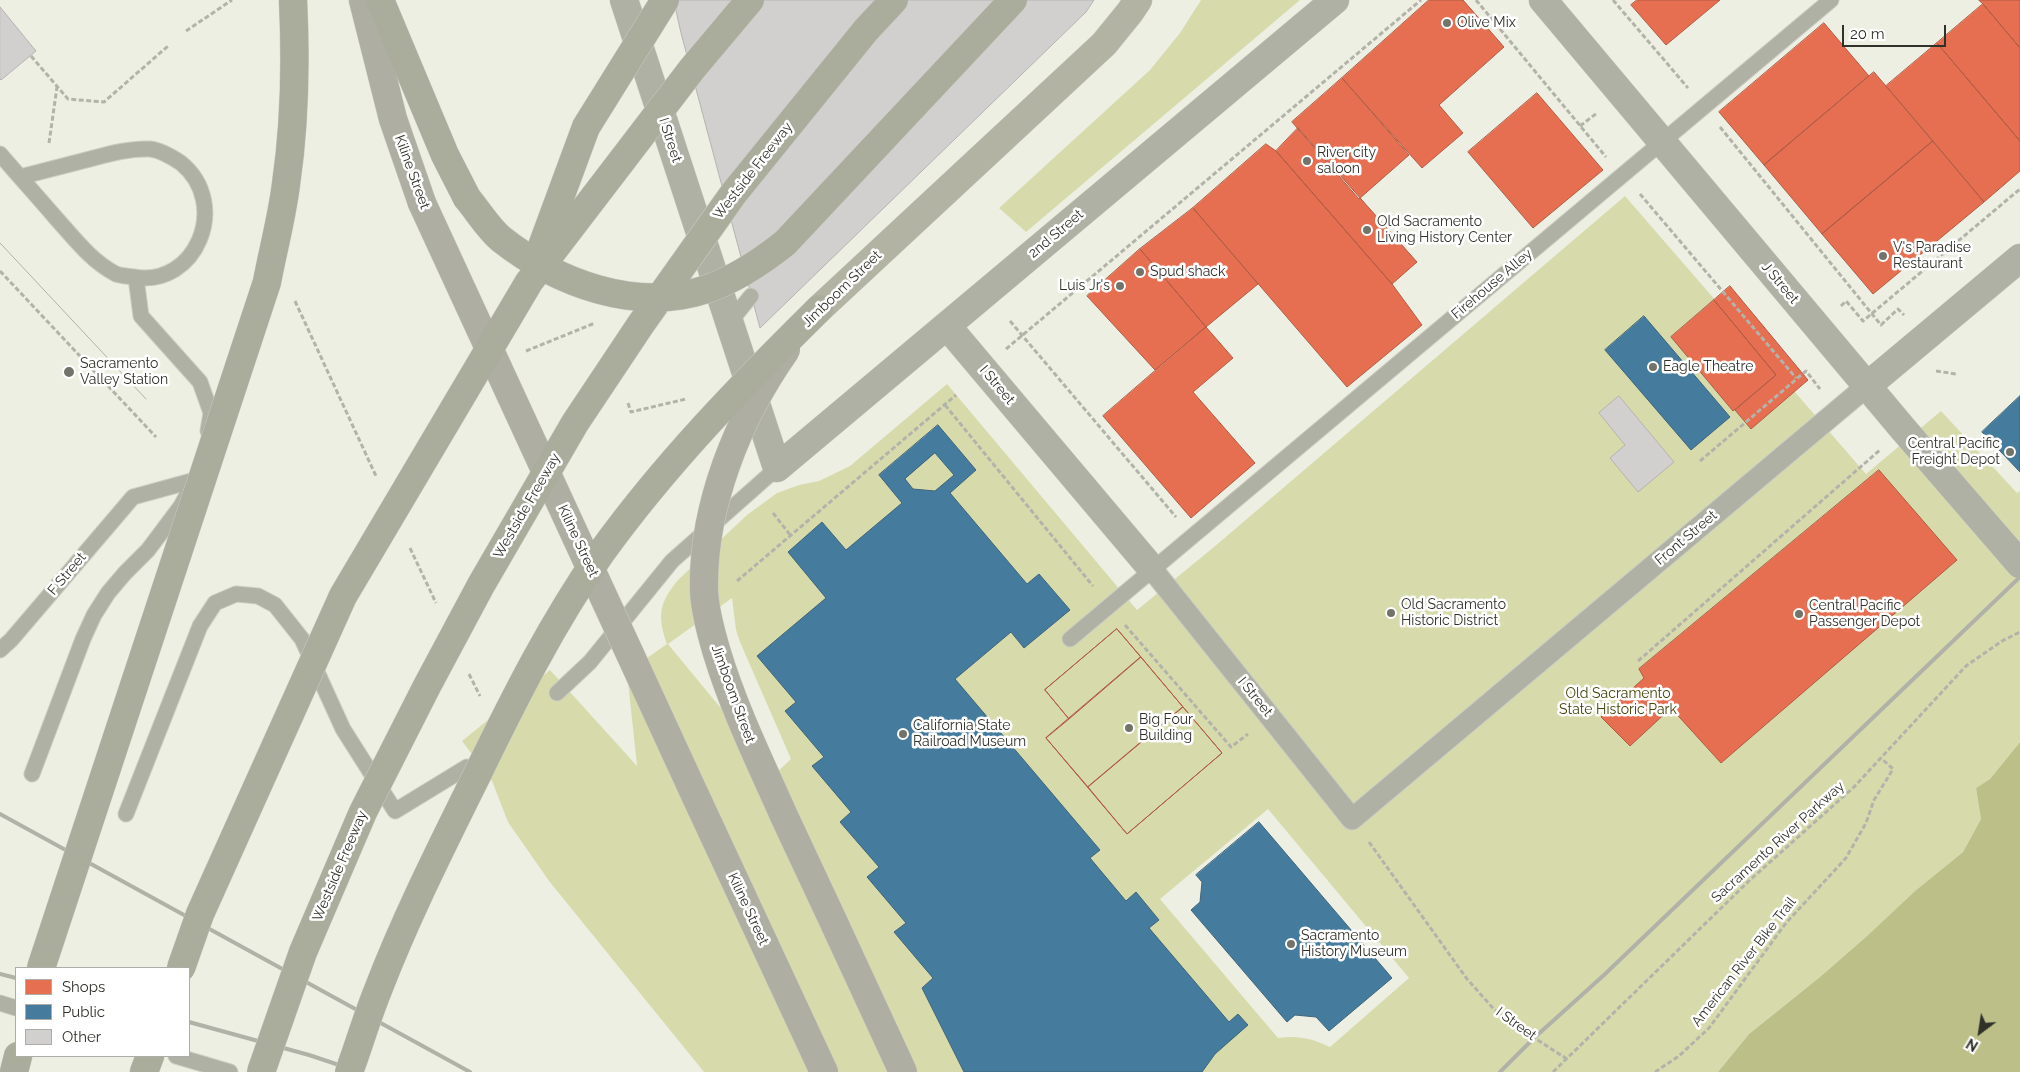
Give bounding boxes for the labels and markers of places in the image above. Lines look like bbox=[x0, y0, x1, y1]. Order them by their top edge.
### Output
place label: Olive Mix bbox=[1457, 15, 1516, 31]
marker: Olive Mix bbox=[1441, 17, 1453, 29]
place label: River city saloon bbox=[1317, 145, 1376, 178]
marker: River city saloon bbox=[1301, 155, 1313, 167]
place label: Old Sacramento Living History Center bbox=[1377, 214, 1512, 246]
marker: Old Sacramento Living History Center bbox=[1361, 224, 1373, 236]
place label: V's Paradise Restaurant bbox=[1893, 240, 1971, 272]
marker: V's Paradise Restaurant bbox=[1877, 250, 1889, 262]
place label: Spud shack bbox=[1150, 264, 1225, 280]
marker: Spud shack bbox=[1134, 266, 1146, 278]
place label: Luis Jr's bbox=[1059, 278, 1110, 294]
marker: Luis Jr's bbox=[1114, 280, 1126, 292]
place label: Sacramento Valley Station bbox=[80, 356, 168, 388]
place label: Eagle Theatre bbox=[1663, 359, 1753, 375]
marker: Eagle Theatre bbox=[1647, 361, 1659, 373]
marker: Sacramento Valley Station bbox=[62, 365, 76, 379]
place label: Central Pacific Freight Depot bbox=[1908, 436, 2000, 468]
marker: Central Pacific Freight Depot bbox=[2004, 446, 2016, 458]
place label: Old Sacramento Historic District bbox=[1401, 597, 1506, 630]
place label: Central Pacific Passenger Depot bbox=[1809, 598, 1920, 630]
marker: Old Sacramento Historic District bbox=[1385, 607, 1397, 619]
marker: Central Pacific Passenger Depot bbox=[1793, 608, 1805, 620]
place label: Big Four Building bbox=[1139, 712, 1193, 744]
place label: California State Railroad Museum bbox=[913, 718, 1026, 750]
marker: Big Four Building bbox=[1123, 722, 1135, 734]
marker: California State Railroad Museum bbox=[897, 728, 909, 740]
place label: Sacramento History Museum bbox=[1301, 928, 1407, 960]
marker: Sacramento History Museum bbox=[1285, 938, 1297, 950]

